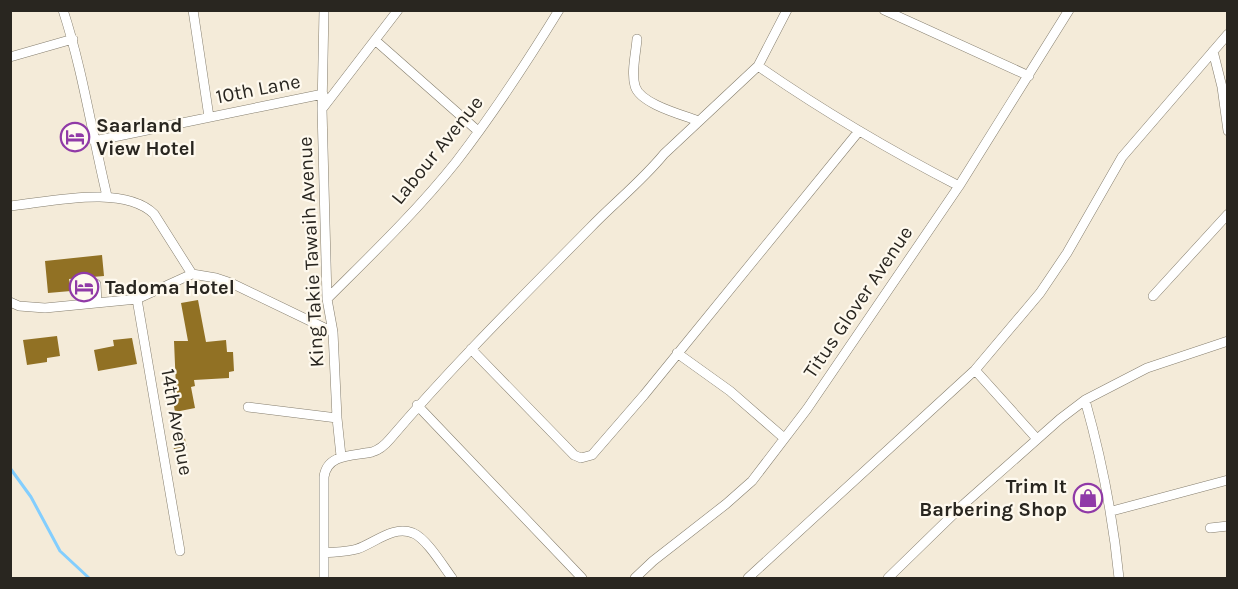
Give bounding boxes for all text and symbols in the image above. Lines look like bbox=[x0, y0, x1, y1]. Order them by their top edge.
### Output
street label: 10th Lane bbox=[214, 70, 302, 108]
street label: Labour Avenue bbox=[386, 91, 488, 209]
place label: Saarland View Hotel bbox=[96, 114, 195, 160]
hotel icon: Saarland View Hotel bbox=[59, 121, 91, 153]
street label: King Takie Tawaih Avenue bbox=[293, 136, 329, 368]
street label: Titus Glover Avenue bbox=[799, 222, 917, 382]
hotel icon: Tadoma Hotel bbox=[68, 271, 100, 303]
place label: Tadoma Hotel bbox=[105, 276, 235, 299]
street label: 14th Avenue bbox=[156, 367, 198, 477]
place label: Trim It Barbering Shop bbox=[919, 475, 1067, 521]
shop icon: Trim It Barbering Shop bbox=[1072, 482, 1104, 514]

